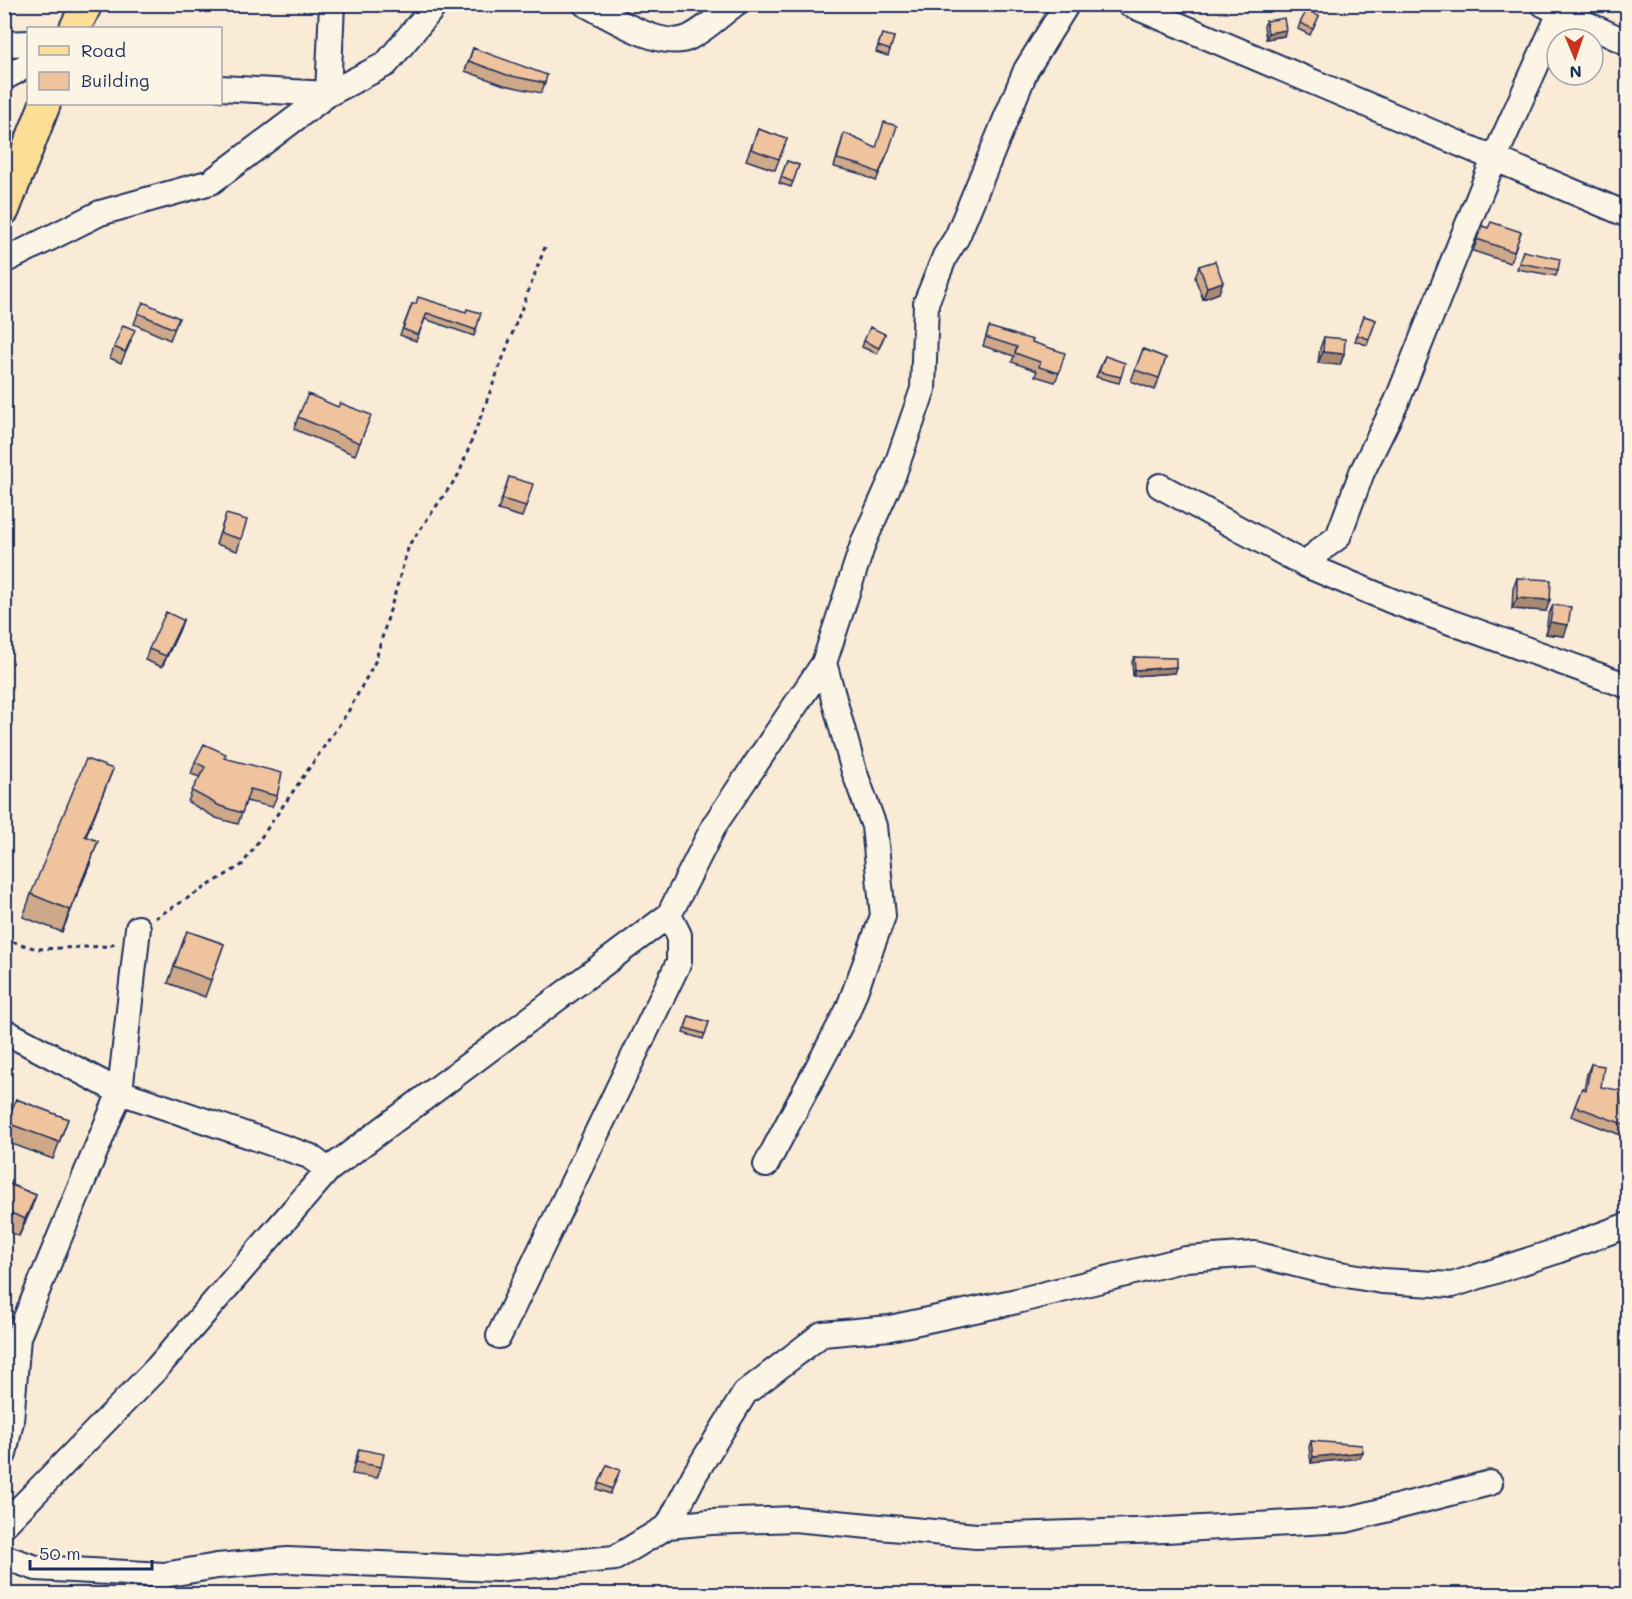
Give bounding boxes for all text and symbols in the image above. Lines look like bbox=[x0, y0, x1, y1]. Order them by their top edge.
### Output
legend bbox=[27, 27, 222, 105]
north arrow bbox=[1545, 27, 1605, 87]
text: Road bbox=[81, 38, 126, 62]
text: N bbox=[1569, 62, 1582, 83]
text: Building bbox=[81, 68, 149, 92]
scale bar bbox=[30, 1533, 152, 1571]
text: 50 m bbox=[39, 1541, 81, 1565]

